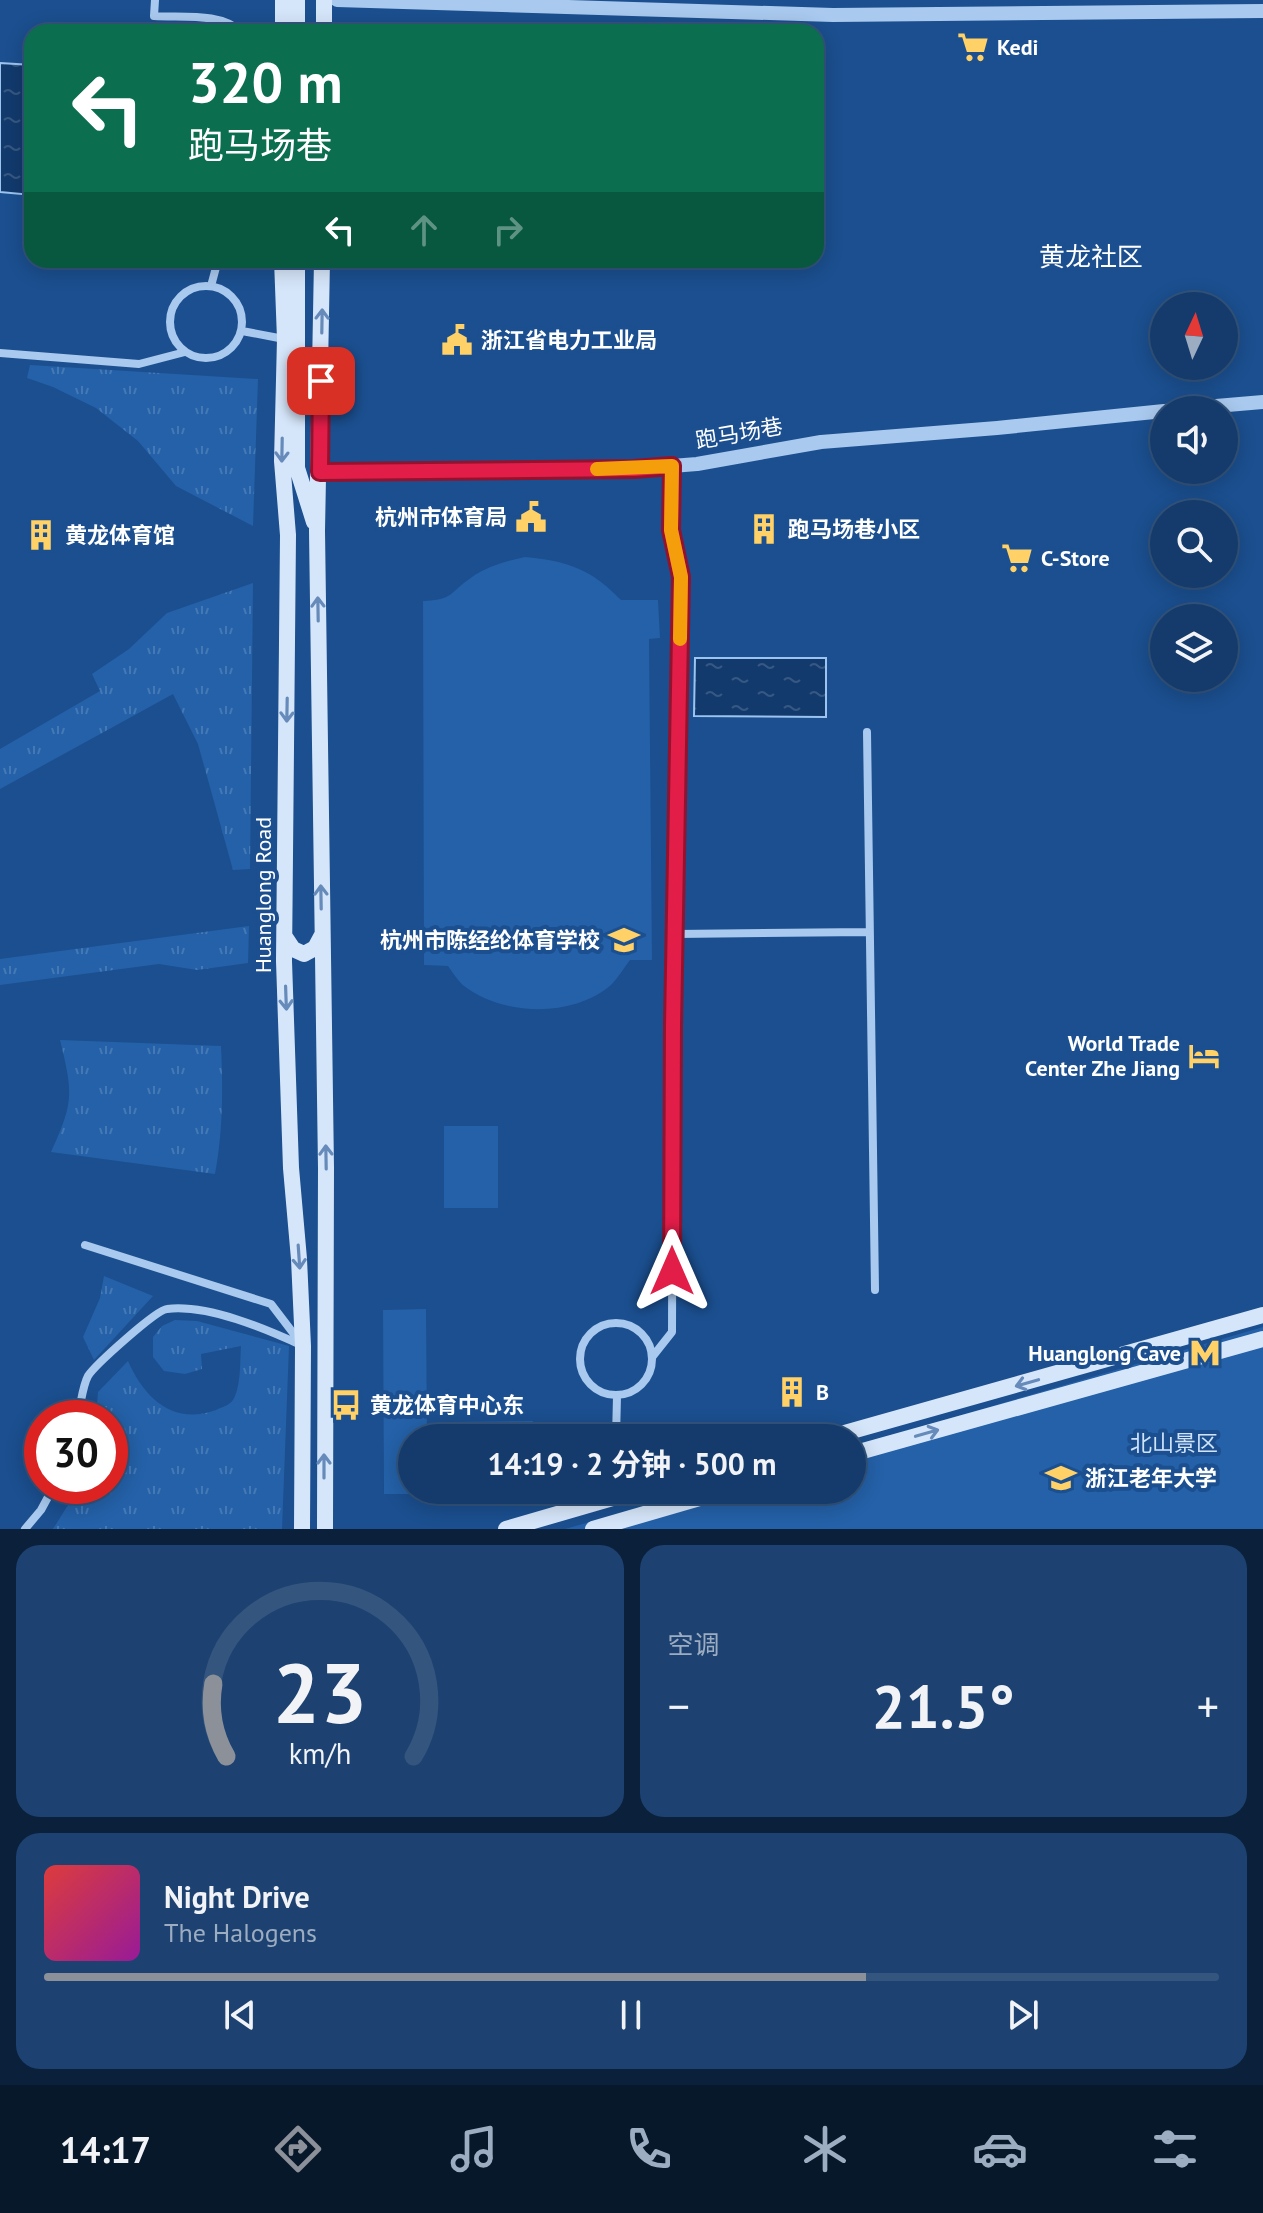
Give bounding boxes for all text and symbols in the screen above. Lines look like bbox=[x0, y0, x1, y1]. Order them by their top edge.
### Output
supermarket icon: Kedi bbox=[956, 30, 990, 64]
place label: Kedi bbox=[997, 33, 1039, 61]
text: 320 m bbox=[188, 46, 343, 118]
icon: left bbox=[56, 56, 160, 160]
text: 跑马场巷 bbox=[188, 121, 332, 168]
icon: left bbox=[318, 208, 362, 252]
icon: ahead bbox=[402, 208, 446, 252]
icon: right bbox=[486, 208, 530, 252]
district label: 黄龙社区 bbox=[1039, 240, 1143, 273]
north arrow bbox=[1150, 292, 1238, 380]
map controls bbox=[1150, 292, 1238, 692]
one-way arrow bbox=[314, 308, 329, 335]
public building icon: 浙江省电力工业局 bbox=[440, 323, 474, 357]
place label: 浙江省电力工业局 bbox=[481, 326, 657, 354]
pin bbox=[287, 347, 355, 415]
icon: arrive bbox=[299, 359, 343, 403]
button: sound bbox=[1150, 396, 1238, 484]
street label: 跑马场巷 bbox=[693, 412, 785, 454]
one-way arrow bbox=[275, 436, 290, 463]
public building icon: 杭州市体育局 bbox=[514, 500, 548, 534]
button: search bbox=[1150, 500, 1238, 588]
place label: 杭州市体育局 bbox=[375, 503, 507, 531]
building icon: 跑马场巷小区 bbox=[747, 512, 781, 546]
place label: 跑马场巷小区 bbox=[788, 515, 920, 543]
building icon: 黄龙体育馆 bbox=[24, 518, 58, 552]
place label: 黄龙体育馆 bbox=[65, 521, 175, 549]
supermarket icon: C-Store bbox=[1000, 541, 1034, 575]
place label: C-Store bbox=[1041, 544, 1110, 572]
one-way arrow bbox=[310, 596, 326, 623]
button: layers bbox=[1150, 604, 1238, 692]
one-way arrow bbox=[279, 696, 294, 723]
street label: Huanglong Road bbox=[249, 817, 277, 973]
one-way arrow bbox=[313, 884, 329, 911]
school or university icon: 杭州市陈经纶体育学校 bbox=[607, 923, 641, 957]
place label: 杭州市陈经纶体育学校 bbox=[380, 926, 600, 954]
one-way arrow bbox=[278, 984, 293, 1011]
place label: World Trade Center Zhe Jiang bbox=[1025, 1029, 1180, 1082]
hotel icon: World Trade Center Zhe Jiang bbox=[1187, 1039, 1221, 1073]
one-way arrow bbox=[318, 1144, 333, 1171]
position arrow bbox=[630, 1229, 714, 1313]
one-way arrow bbox=[292, 1243, 307, 1270]
metro station icon: Huanglong Cave bbox=[1188, 1336, 1222, 1370]
place label: Huanglong Cave bbox=[1028, 1339, 1181, 1367]
building icon: B bbox=[775, 1375, 809, 1409]
one-way arrow bbox=[1014, 1376, 1040, 1391]
place label: B bbox=[816, 1378, 829, 1406]
bus stop icon: 黄龙体育中心东 bbox=[329, 1388, 363, 1422]
place label: 黄龙体育中心东 bbox=[370, 1391, 524, 1419]
speed limit sign: 30 bbox=[24, 1400, 128, 1504]
one-way arrow bbox=[914, 1425, 940, 1440]
park label: 北山景区 bbox=[1130, 1429, 1218, 1457]
text: 14:19 · 2 分钟 · 500 m bbox=[487, 1444, 777, 1483]
one-way arrow bbox=[316, 1453, 332, 1480]
school or university icon: 浙江老年大学 bbox=[1044, 1461, 1078, 1495]
place label: 浙江老年大学 bbox=[1085, 1464, 1217, 1492]
text: 空调 bbox=[668, 1628, 720, 1661]
text: 23 bbox=[273, 1638, 367, 1746]
text: 21.5° bbox=[872, 1667, 1015, 1745]
text: − bbox=[668, 1677, 690, 1734]
text: + bbox=[1197, 1677, 1219, 1734]
text: km/h bbox=[288, 1735, 351, 1772]
text: Night Drive bbox=[164, 1877, 310, 1916]
text: The Halogens bbox=[164, 1916, 317, 1949]
icon: previous bbox=[218, 1993, 262, 2037]
icon: pause bbox=[609, 1993, 653, 2037]
icon: next bbox=[1001, 1993, 1045, 2037]
icon: directions bbox=[270, 2121, 326, 2177]
icon: music bbox=[446, 2121, 502, 2177]
icon: phone bbox=[621, 2121, 677, 2177]
icon: climate bbox=[797, 2121, 853, 2177]
icon: car bbox=[972, 2121, 1028, 2177]
icon: filters bbox=[1147, 2121, 1203, 2177]
text: 14:17 bbox=[60, 2126, 151, 2173]

